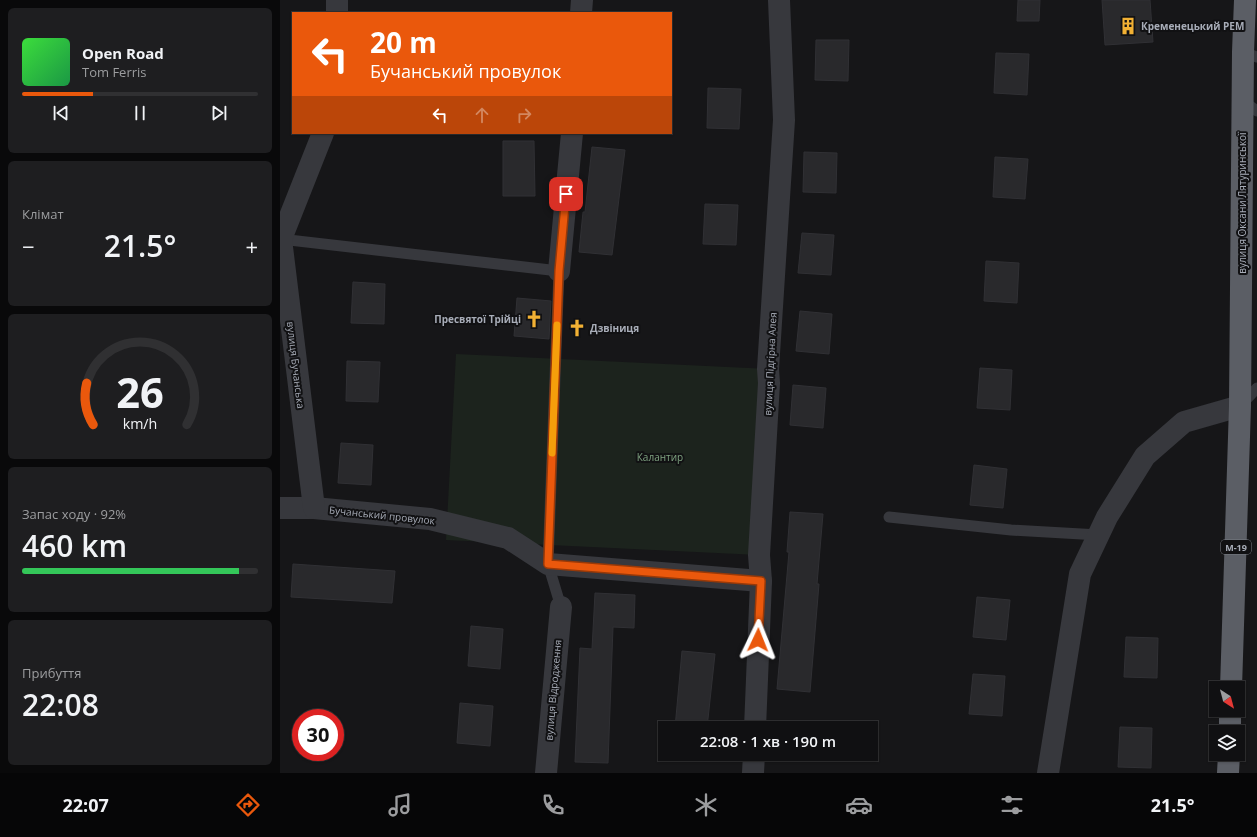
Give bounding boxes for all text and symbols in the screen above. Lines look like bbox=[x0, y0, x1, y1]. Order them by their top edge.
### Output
building icon: Кременецький РЕМ bbox=[1118, 16, 1138, 36]
place label: Кременецький РЕМ bbox=[1141, 19, 1244, 33]
text: 20 m bbox=[370, 23, 437, 61]
icon: left bbox=[304, 28, 356, 80]
text: Open Road bbox=[82, 43, 164, 63]
text: Бучанський провулок bbox=[370, 59, 561, 83]
text: Tom Ferris bbox=[82, 63, 147, 81]
icon: previous bbox=[50, 102, 72, 124]
icon: pause bbox=[129, 102, 151, 124]
icon: next bbox=[208, 102, 230, 124]
icon: left bbox=[429, 104, 451, 126]
icon: ahead bbox=[471, 104, 493, 126]
icon: right bbox=[513, 104, 535, 126]
street label: вулиця Оксани Лятуринської bbox=[1235, 132, 1249, 274]
pin bbox=[549, 177, 583, 211]
icon: arrive bbox=[555, 183, 577, 205]
text: Клімат bbox=[22, 205, 64, 223]
text: 21.5° bbox=[104, 225, 176, 266]
text: − bbox=[22, 231, 35, 261]
text: + bbox=[245, 231, 258, 261]
church icon: Пресвятої Трійці bbox=[524, 309, 544, 329]
place label: Пресвятої Трійці bbox=[434, 312, 521, 326]
street label: вулиця Підгірна Алея bbox=[760, 312, 780, 416]
church icon: Дзвіниця bbox=[567, 318, 587, 338]
street label: вулиця Бучанська bbox=[284, 321, 308, 409]
place label: Дзвіниця bbox=[590, 321, 639, 335]
text: 26 bbox=[116, 363, 164, 419]
text: km/h bbox=[123, 413, 157, 432]
park label: Калантир bbox=[637, 450, 683, 464]
street label: Бучанський провулок bbox=[328, 502, 436, 528]
text: Запас ходу · 92% bbox=[22, 505, 126, 523]
text: 460 km bbox=[22, 525, 127, 566]
road number: М-19 bbox=[1221, 540, 1251, 554]
position arrow bbox=[737, 619, 779, 661]
street label: вулиця Відродження bbox=[542, 639, 564, 741]
text: Прибуття bbox=[22, 664, 81, 682]
north arrow bbox=[1209, 681, 1245, 717]
map controls bbox=[1209, 681, 1245, 761]
text: 22:08 bbox=[22, 684, 99, 725]
speed limit sign: 30 bbox=[292, 709, 344, 761]
button: layers bbox=[1209, 725, 1245, 761]
text: 22:08 · 1 хв · 190 m bbox=[700, 731, 836, 751]
icon: directions bbox=[234, 791, 262, 819]
icon: music bbox=[386, 791, 414, 819]
icon: phone bbox=[539, 791, 567, 819]
icon: climate bbox=[692, 791, 720, 819]
icon: car bbox=[845, 791, 873, 819]
icon: filters bbox=[998, 791, 1026, 819]
text: 22:07 bbox=[62, 793, 109, 817]
text: 21.5° bbox=[1151, 793, 1194, 817]

